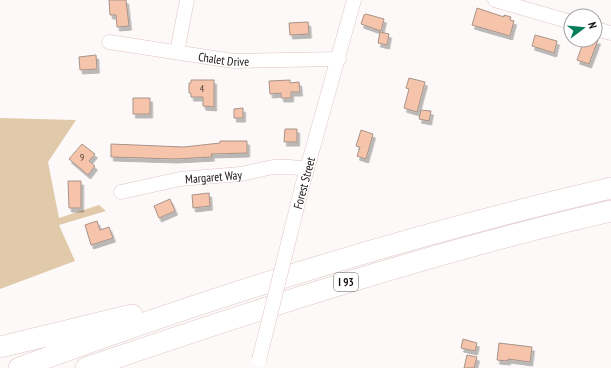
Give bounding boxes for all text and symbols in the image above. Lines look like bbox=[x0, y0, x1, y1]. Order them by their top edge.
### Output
north arrow bbox=[563, 8, 603, 48]
text: N bbox=[585, 20, 600, 30]
street label: Chalet Drive bbox=[197, 48, 249, 68]
house number: 4 bbox=[200, 82, 205, 95]
house number: 9 bbox=[80, 151, 84, 164]
street label: Forest Street bbox=[290, 155, 318, 211]
street label: Margaret Way bbox=[185, 166, 243, 186]
road number: I 93 bbox=[334, 273, 358, 291]

